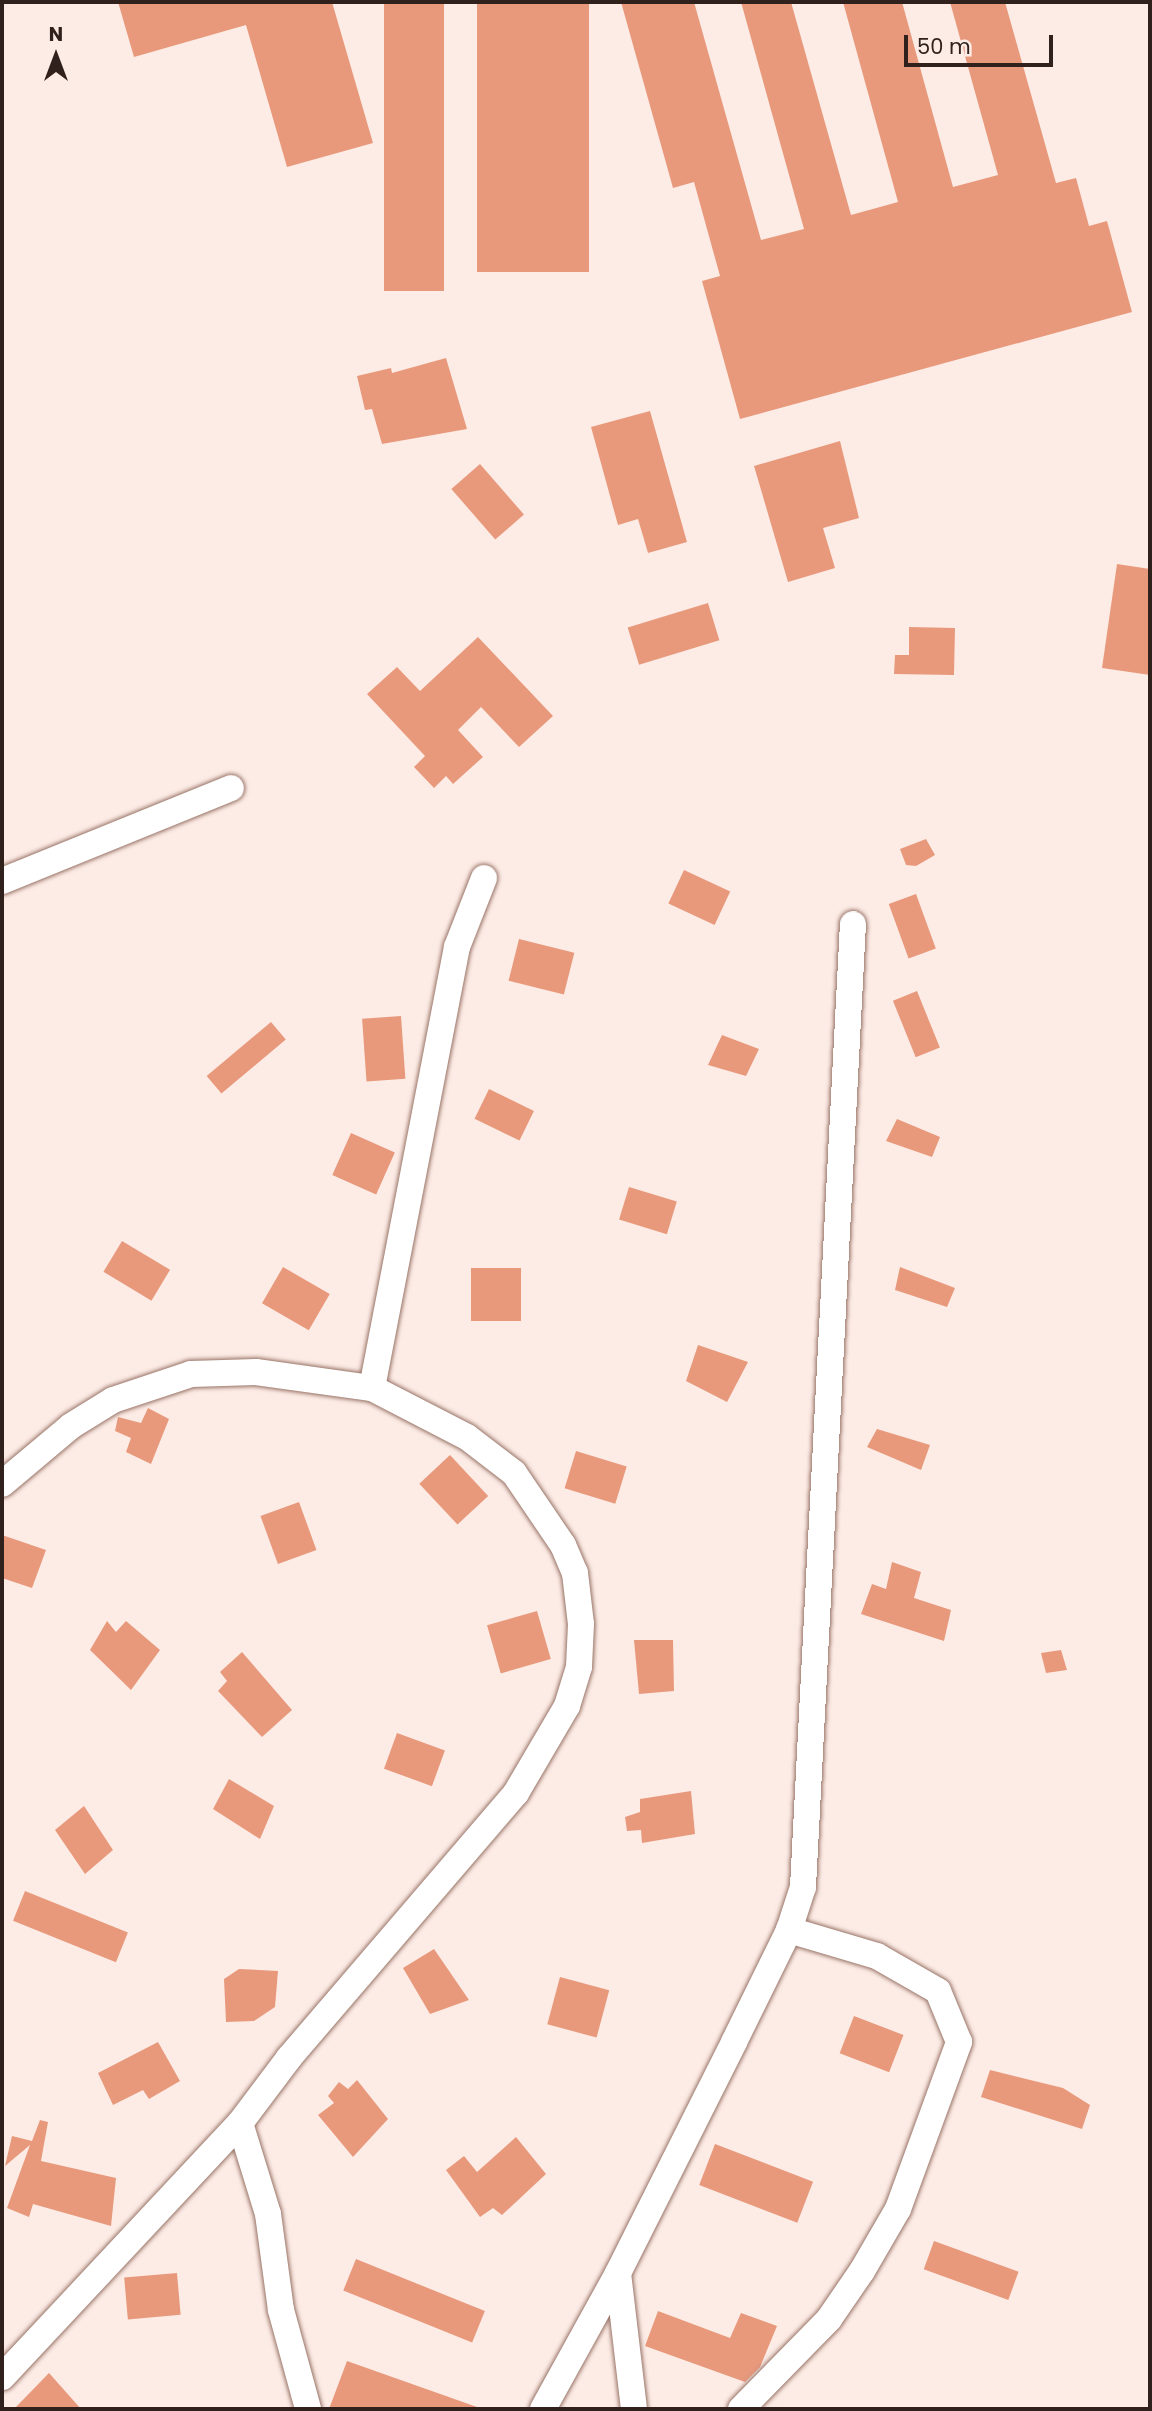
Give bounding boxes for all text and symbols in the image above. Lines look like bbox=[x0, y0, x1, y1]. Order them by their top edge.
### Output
north arrow bbox=[21, 21, 91, 91]
text: N bbox=[49, 21, 63, 48]
scale bar bbox=[907, 21, 1056, 65]
text: 50 m bbox=[917, 32, 971, 61]

